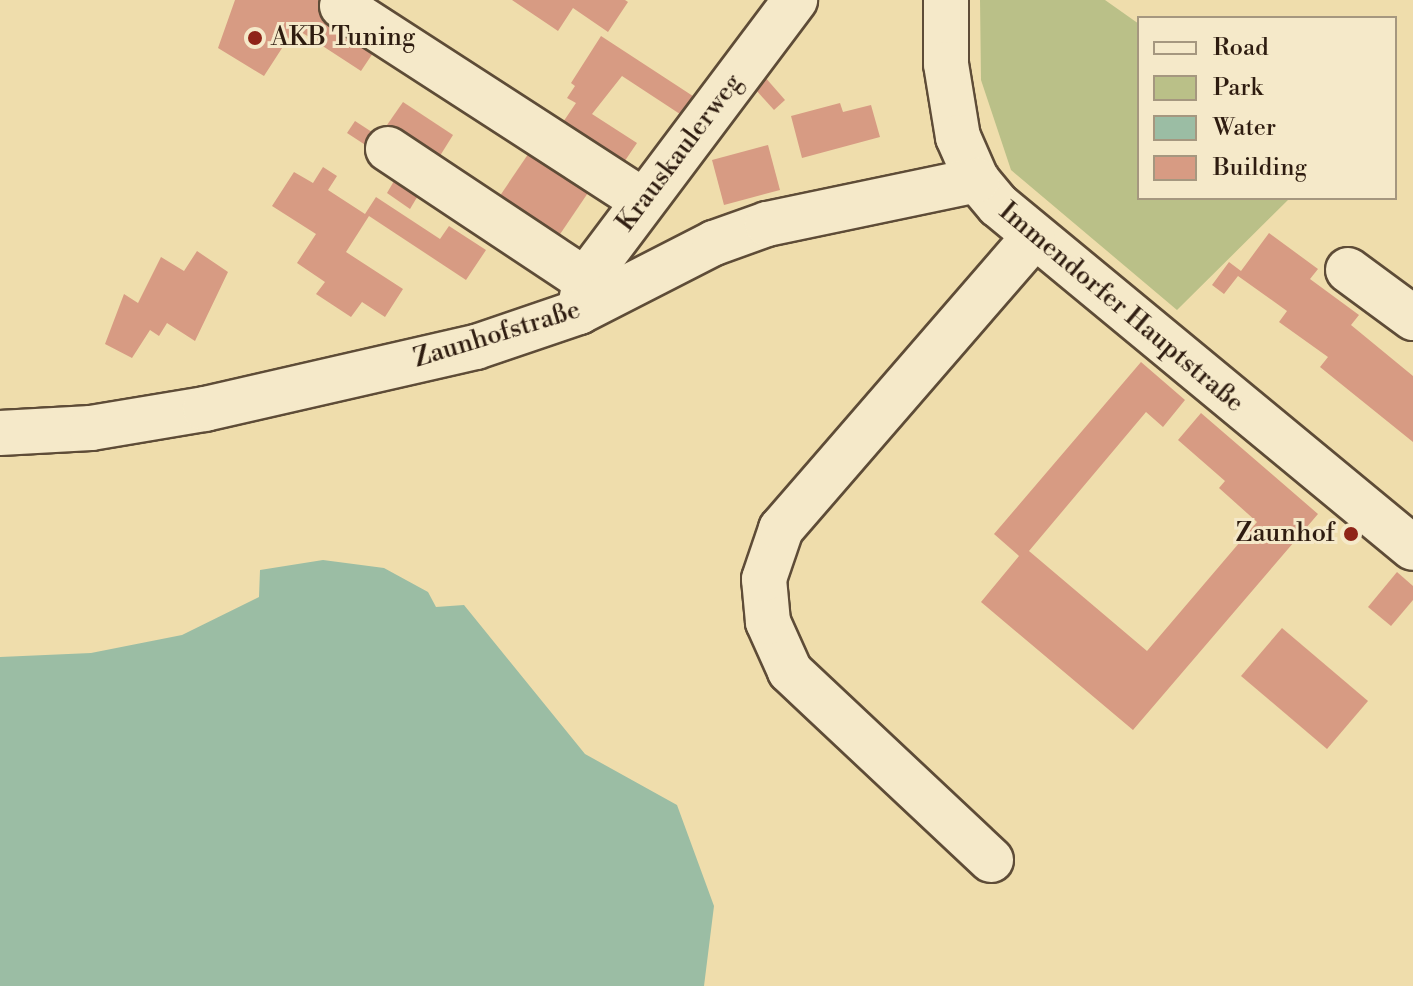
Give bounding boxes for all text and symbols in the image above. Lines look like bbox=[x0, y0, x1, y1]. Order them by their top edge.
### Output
legend bbox=[1137, 16, 1397, 200]
place label: AKB Tuning bbox=[271, 22, 415, 54]
marker: AKB Tuning bbox=[246, 29, 264, 47]
text: Road bbox=[1213, 33, 1269, 63]
street label: Krauskaulerweg bbox=[611, 68, 749, 238]
text: Park bbox=[1213, 73, 1263, 103]
text: Water bbox=[1213, 113, 1276, 143]
text: Building bbox=[1213, 153, 1307, 183]
street label: Immendorfer Hauptstraße bbox=[992, 197, 1250, 419]
street label: Zaunhofstraße bbox=[410, 295, 584, 375]
place label: Zaunhof bbox=[1235, 518, 1335, 550]
marker: Zaunhof bbox=[1342, 525, 1360, 543]

